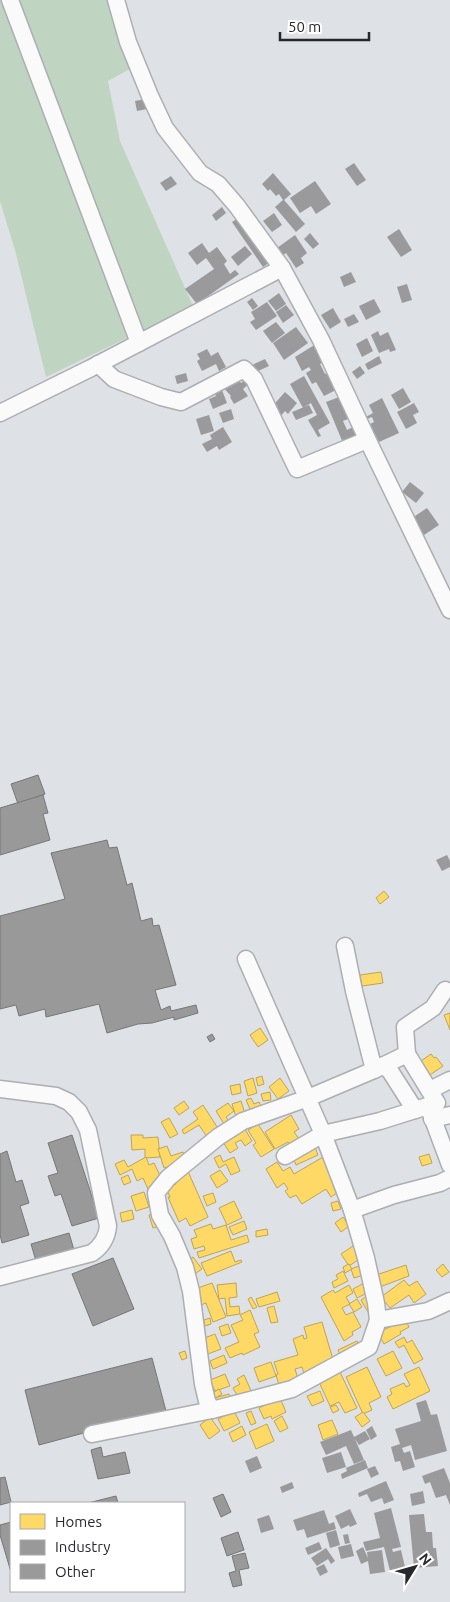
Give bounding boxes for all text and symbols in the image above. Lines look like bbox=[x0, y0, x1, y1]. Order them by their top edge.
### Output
scale bar bbox=[280, 10, 369, 42]
text: 50 m bbox=[288, 18, 321, 35]
legend bbox=[10, 1502, 185, 1592]
text: Homes bbox=[55, 1513, 102, 1530]
text: Industry bbox=[55, 1538, 110, 1555]
north arrow bbox=[390, 1542, 440, 1592]
text: N bbox=[416, 1550, 435, 1568]
text: Other bbox=[55, 1563, 95, 1580]

